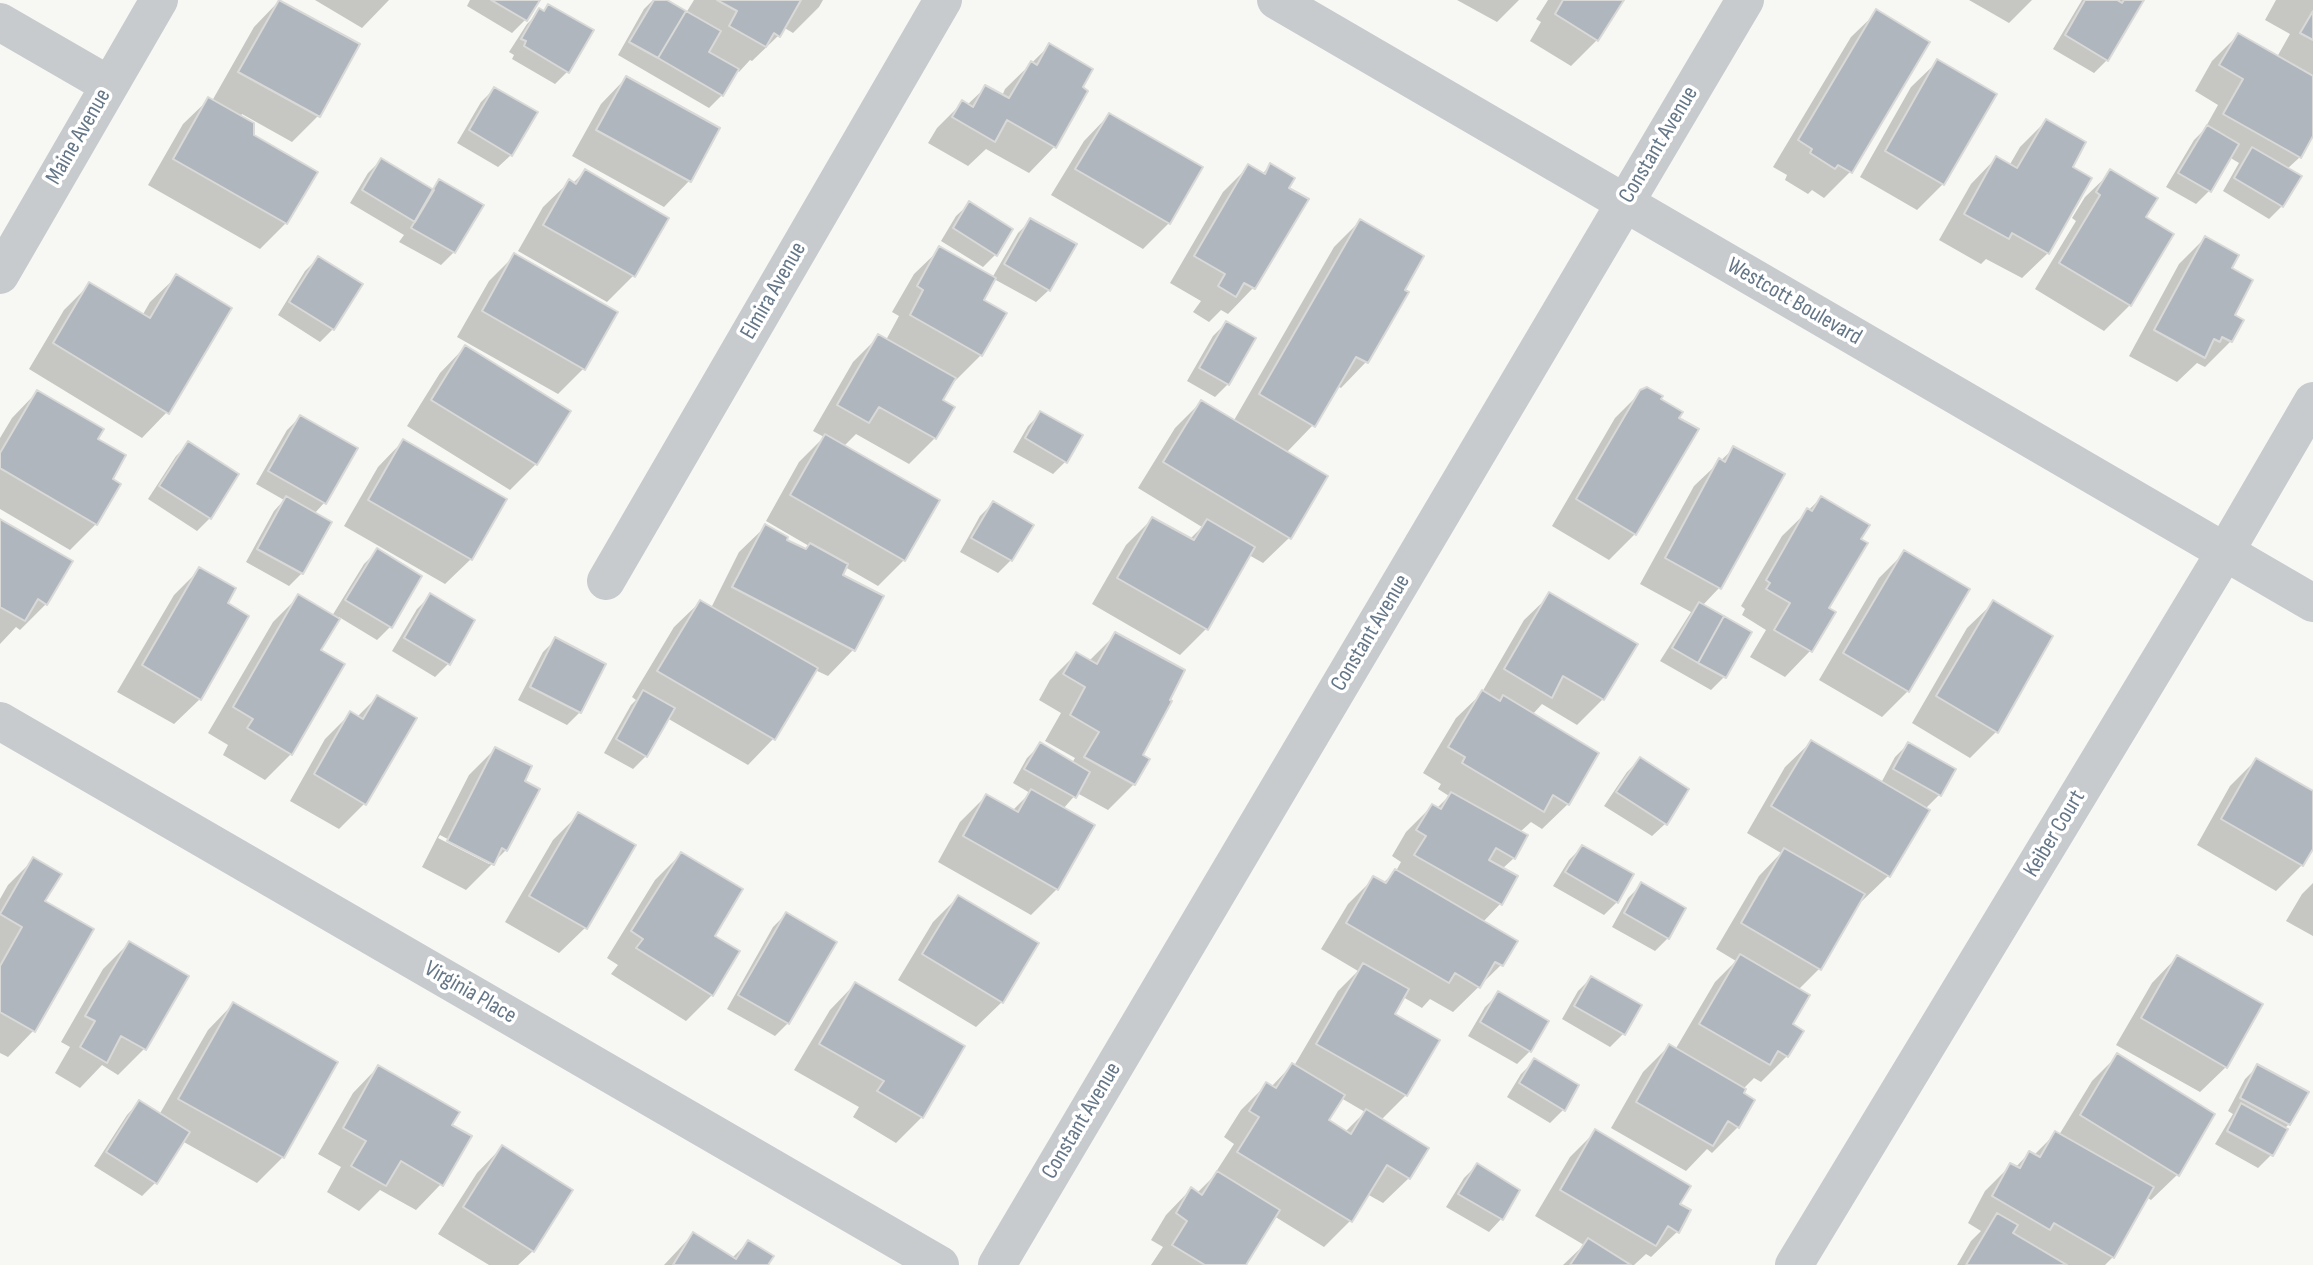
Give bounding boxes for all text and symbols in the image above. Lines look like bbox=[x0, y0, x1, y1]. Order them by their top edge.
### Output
street label: Constant Avenue bbox=[1613, 82, 1705, 208]
street label: Maine Avenue bbox=[41, 84, 117, 190]
street label: Elmira Avenue bbox=[735, 237, 813, 345]
street label: Westcott Boulevard bbox=[1722, 252, 1866, 352]
street label: Constant Avenue bbox=[1325, 570, 1417, 696]
street label: Keiber Court bbox=[2018, 786, 2092, 882]
street label: Virginia Place bbox=[419, 956, 521, 1030]
street label: Constant Avenue bbox=[1036, 1058, 1128, 1184]

